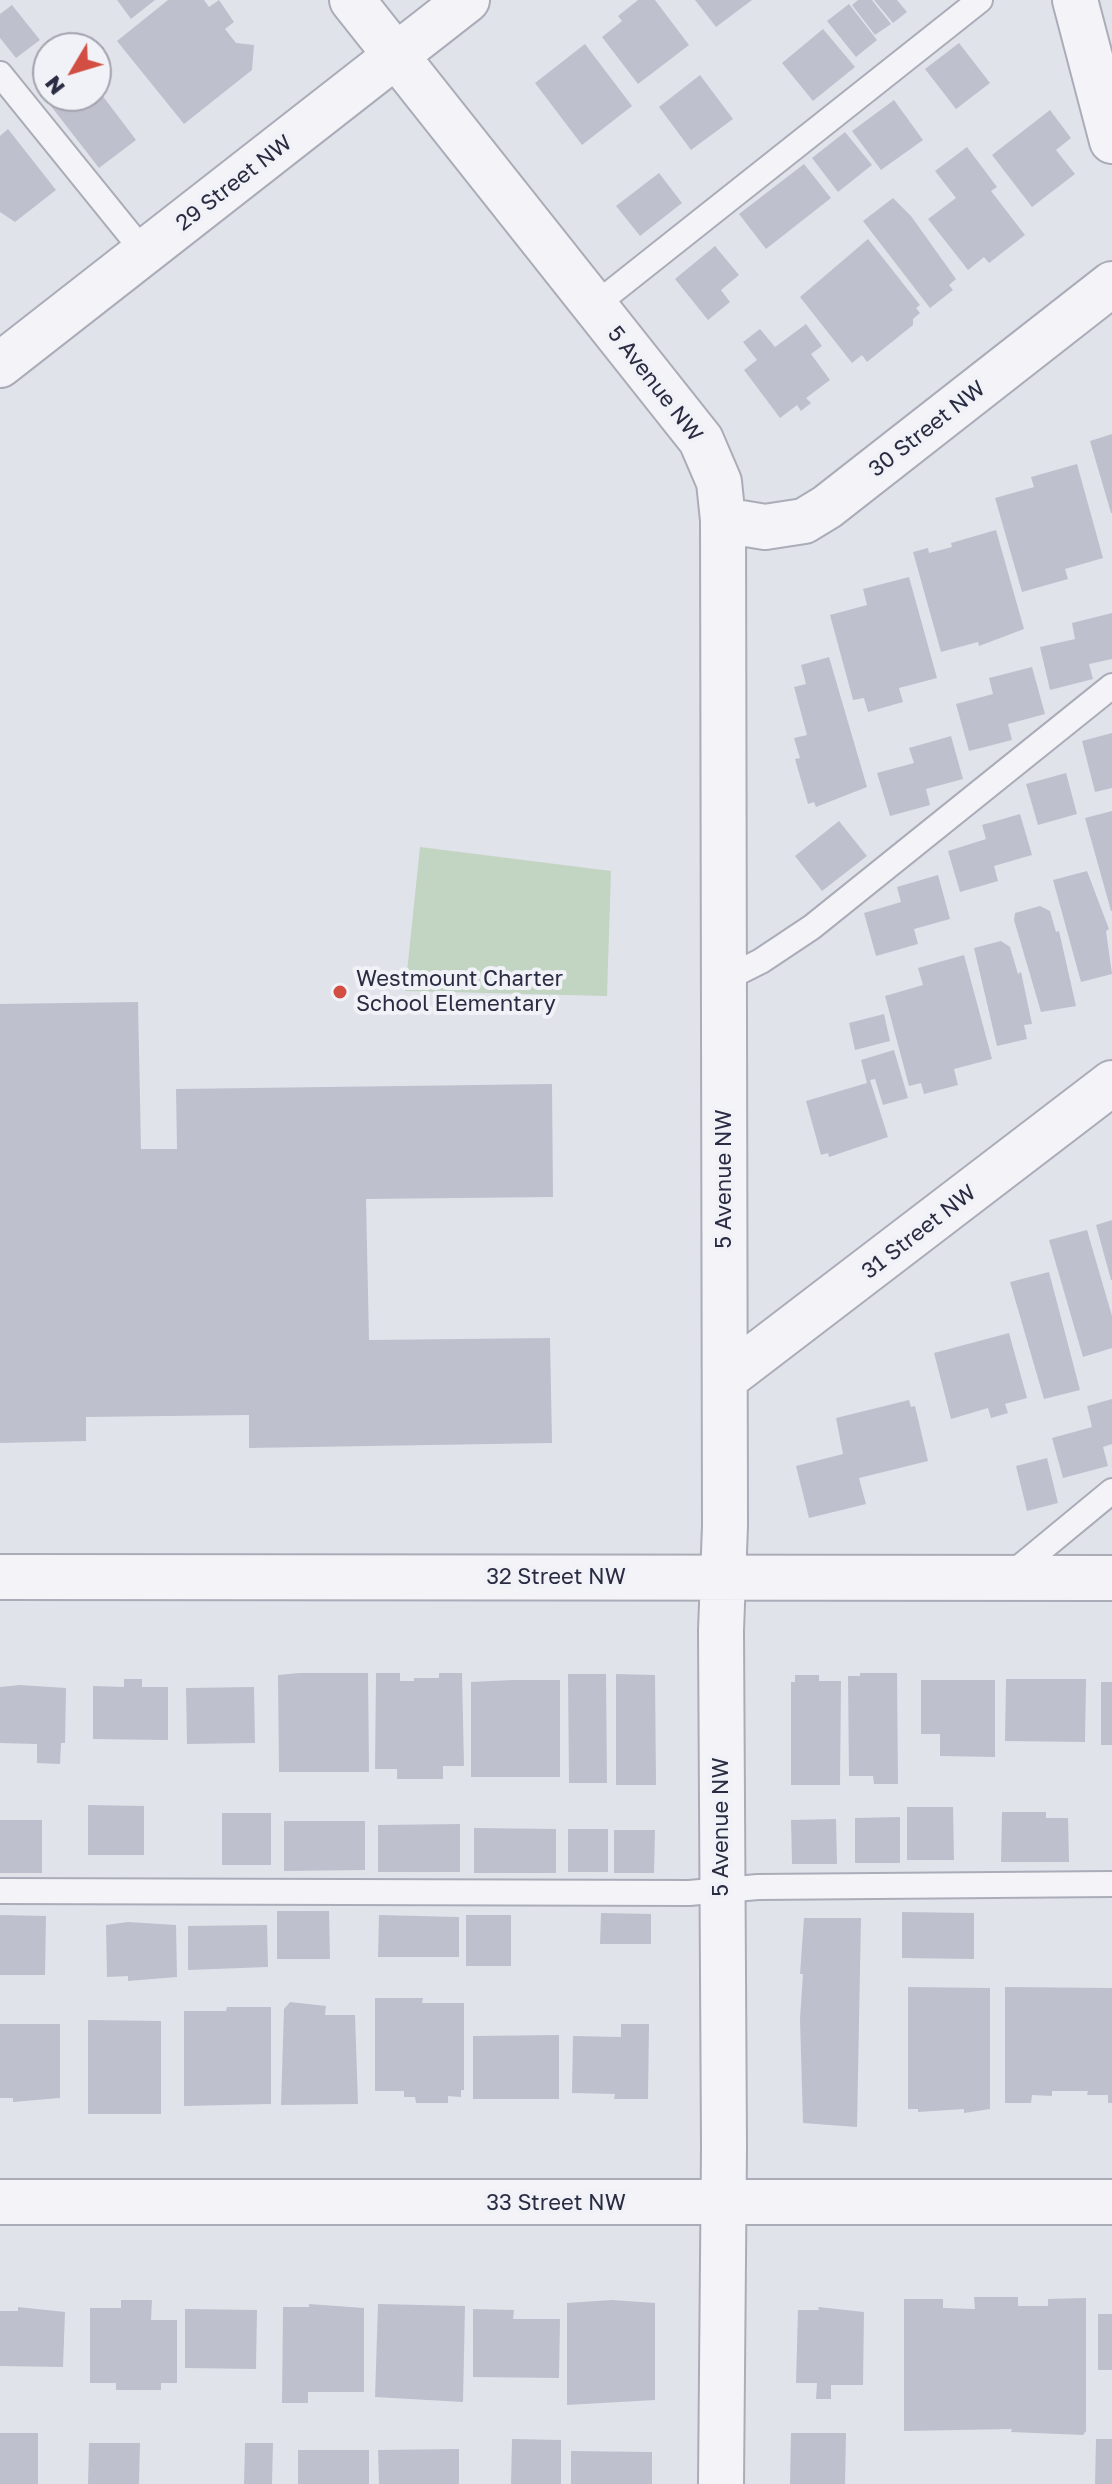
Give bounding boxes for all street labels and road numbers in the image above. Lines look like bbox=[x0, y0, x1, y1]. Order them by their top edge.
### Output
street label: 29 Street NW bbox=[171, 129, 297, 237]
street label: 5 Avenue NW bbox=[602, 321, 708, 447]
street label: 30 Street NW bbox=[864, 375, 990, 483]
street label: 5 Avenue NW bbox=[711, 1109, 737, 1249]
street label: 31 Street NW bbox=[857, 1179, 981, 1285]
street label: 32 Street NW bbox=[486, 1564, 626, 1590]
street label: 5 Avenue NW bbox=[708, 1757, 734, 1897]
street label: 33 Street NW bbox=[486, 2190, 626, 2216]

